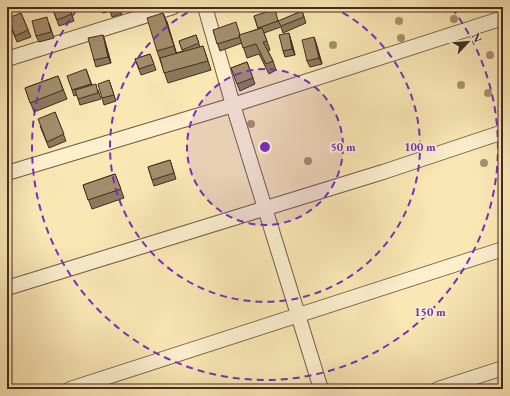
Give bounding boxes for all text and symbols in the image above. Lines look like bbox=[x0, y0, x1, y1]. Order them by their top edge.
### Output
north arrow bbox=[448, 22, 488, 62]
text: N bbox=[469, 31, 485, 45]
text: 50 m bbox=[330, 139, 356, 155]
text: 100 m bbox=[404, 139, 436, 155]
centre of rings bbox=[258, 140, 272, 154]
text: 150 m bbox=[414, 304, 446, 320]

